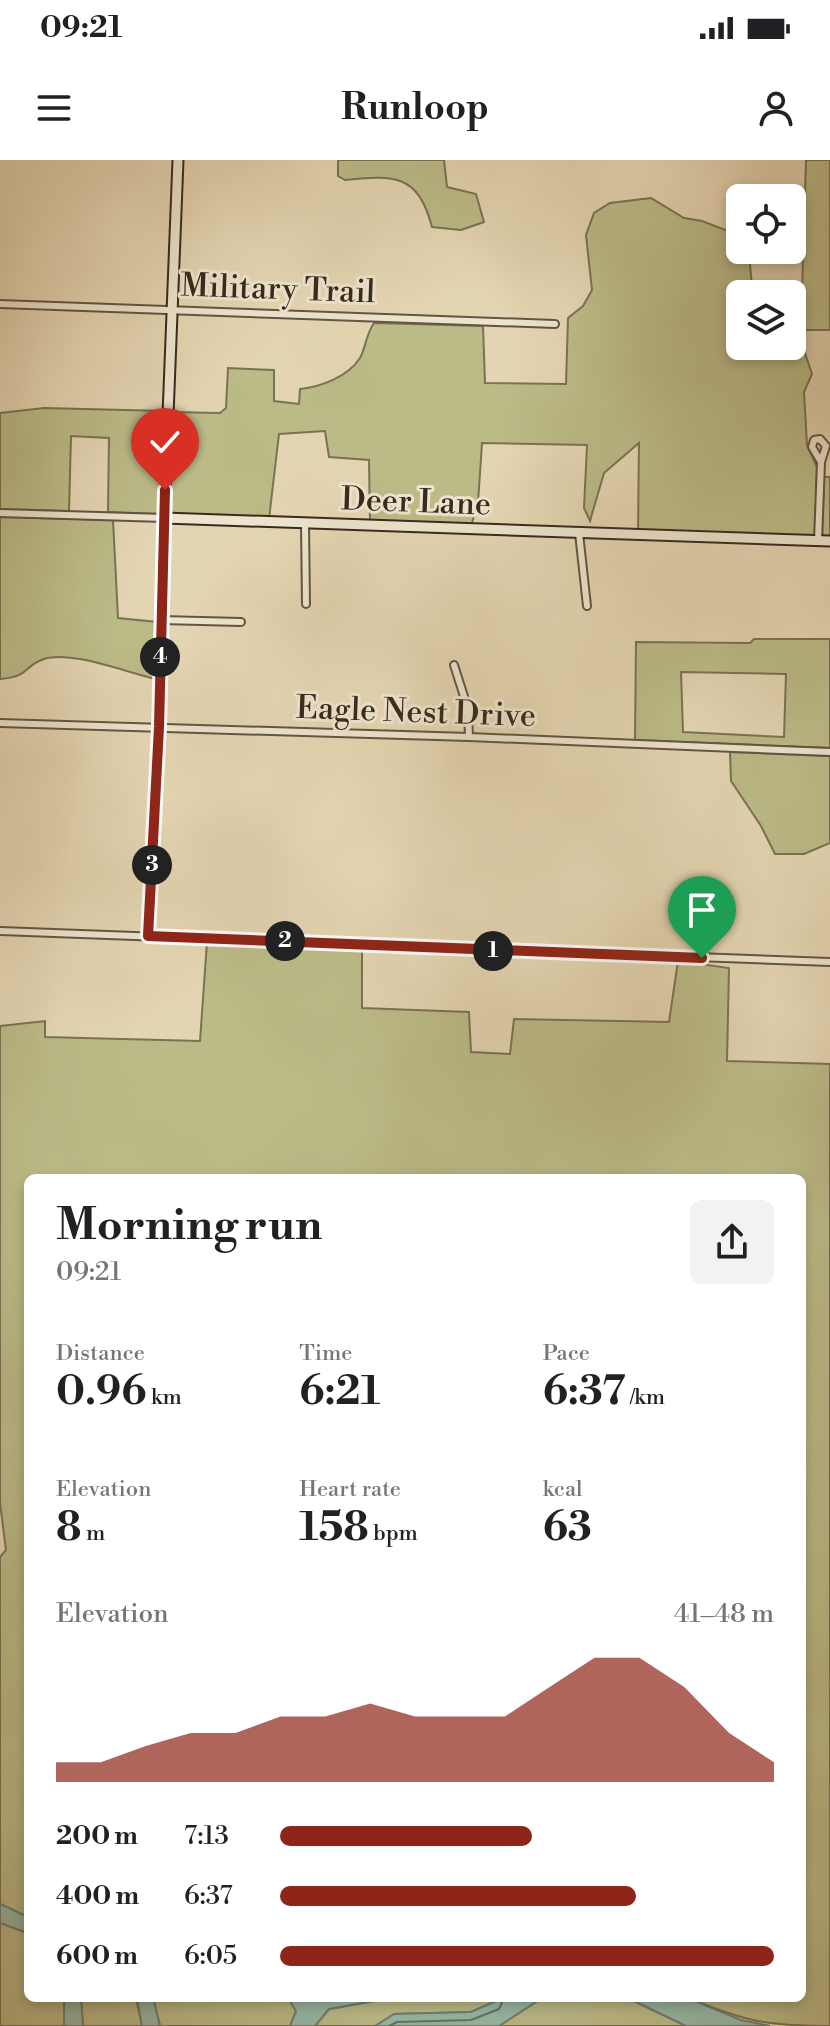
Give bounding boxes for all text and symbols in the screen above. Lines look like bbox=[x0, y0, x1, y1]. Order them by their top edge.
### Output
text: 09:21 bbox=[40, 9, 122, 47]
icon: menu bbox=[32, 86, 76, 130]
text: Runloop bbox=[341, 86, 489, 131]
icon: person bbox=[754, 86, 798, 130]
map controls bbox=[726, 184, 806, 360]
button: locate bbox=[726, 184, 806, 264]
street label: Military Trail bbox=[180, 266, 377, 312]
button: layers bbox=[726, 280, 806, 360]
pin bbox=[131, 408, 199, 490]
icon: check bbox=[143, 420, 187, 464]
street label: Deer Lane bbox=[340, 479, 492, 525]
pin: 4 bbox=[140, 637, 180, 677]
text: 4 bbox=[153, 643, 167, 670]
street label: Eagle Nest Drive bbox=[295, 688, 537, 736]
pin: 3 bbox=[132, 845, 172, 885]
text: 3 bbox=[145, 851, 159, 878]
pin bbox=[668, 876, 736, 958]
icon: arrive bbox=[680, 888, 724, 932]
pin: 2 bbox=[265, 921, 305, 961]
text: 2 bbox=[278, 927, 292, 954]
pin: 1 bbox=[473, 931, 513, 971]
text: 1 bbox=[488, 937, 498, 964]
text: Morning run bbox=[56, 1198, 322, 1253]
button: share bbox=[690, 1200, 774, 1284]
text: 09:21 bbox=[56, 1256, 121, 1288]
text: Distance bbox=[56, 1340, 145, 1367]
text: Time bbox=[299, 1340, 352, 1367]
text: Pace bbox=[543, 1340, 590, 1367]
text: 0.96 bbox=[56, 1367, 146, 1417]
text: 6:21 bbox=[299, 1367, 380, 1417]
text: 6:37 bbox=[543, 1367, 626, 1417]
text: km bbox=[146, 1384, 182, 1411]
text: /km bbox=[626, 1384, 665, 1411]
text: Elevation bbox=[56, 1476, 151, 1503]
text: Heart rate bbox=[299, 1476, 401, 1503]
text: kcal bbox=[543, 1476, 583, 1503]
text: 8 bbox=[56, 1503, 81, 1553]
text: 158 bbox=[299, 1503, 369, 1553]
text: 63 bbox=[543, 1503, 592, 1553]
text: m bbox=[81, 1520, 105, 1547]
text: bpm bbox=[369, 1520, 418, 1547]
text: Elevation bbox=[56, 1598, 169, 1630]
text: 41–48 m bbox=[674, 1598, 774, 1630]
text: 200 m bbox=[56, 1820, 138, 1852]
text: 7:13 bbox=[184, 1820, 229, 1852]
text: 400 m bbox=[56, 1880, 139, 1912]
text: 6:37 bbox=[184, 1880, 233, 1912]
text: 600 m bbox=[56, 1940, 138, 1972]
text: 6:05 bbox=[184, 1940, 237, 1972]

